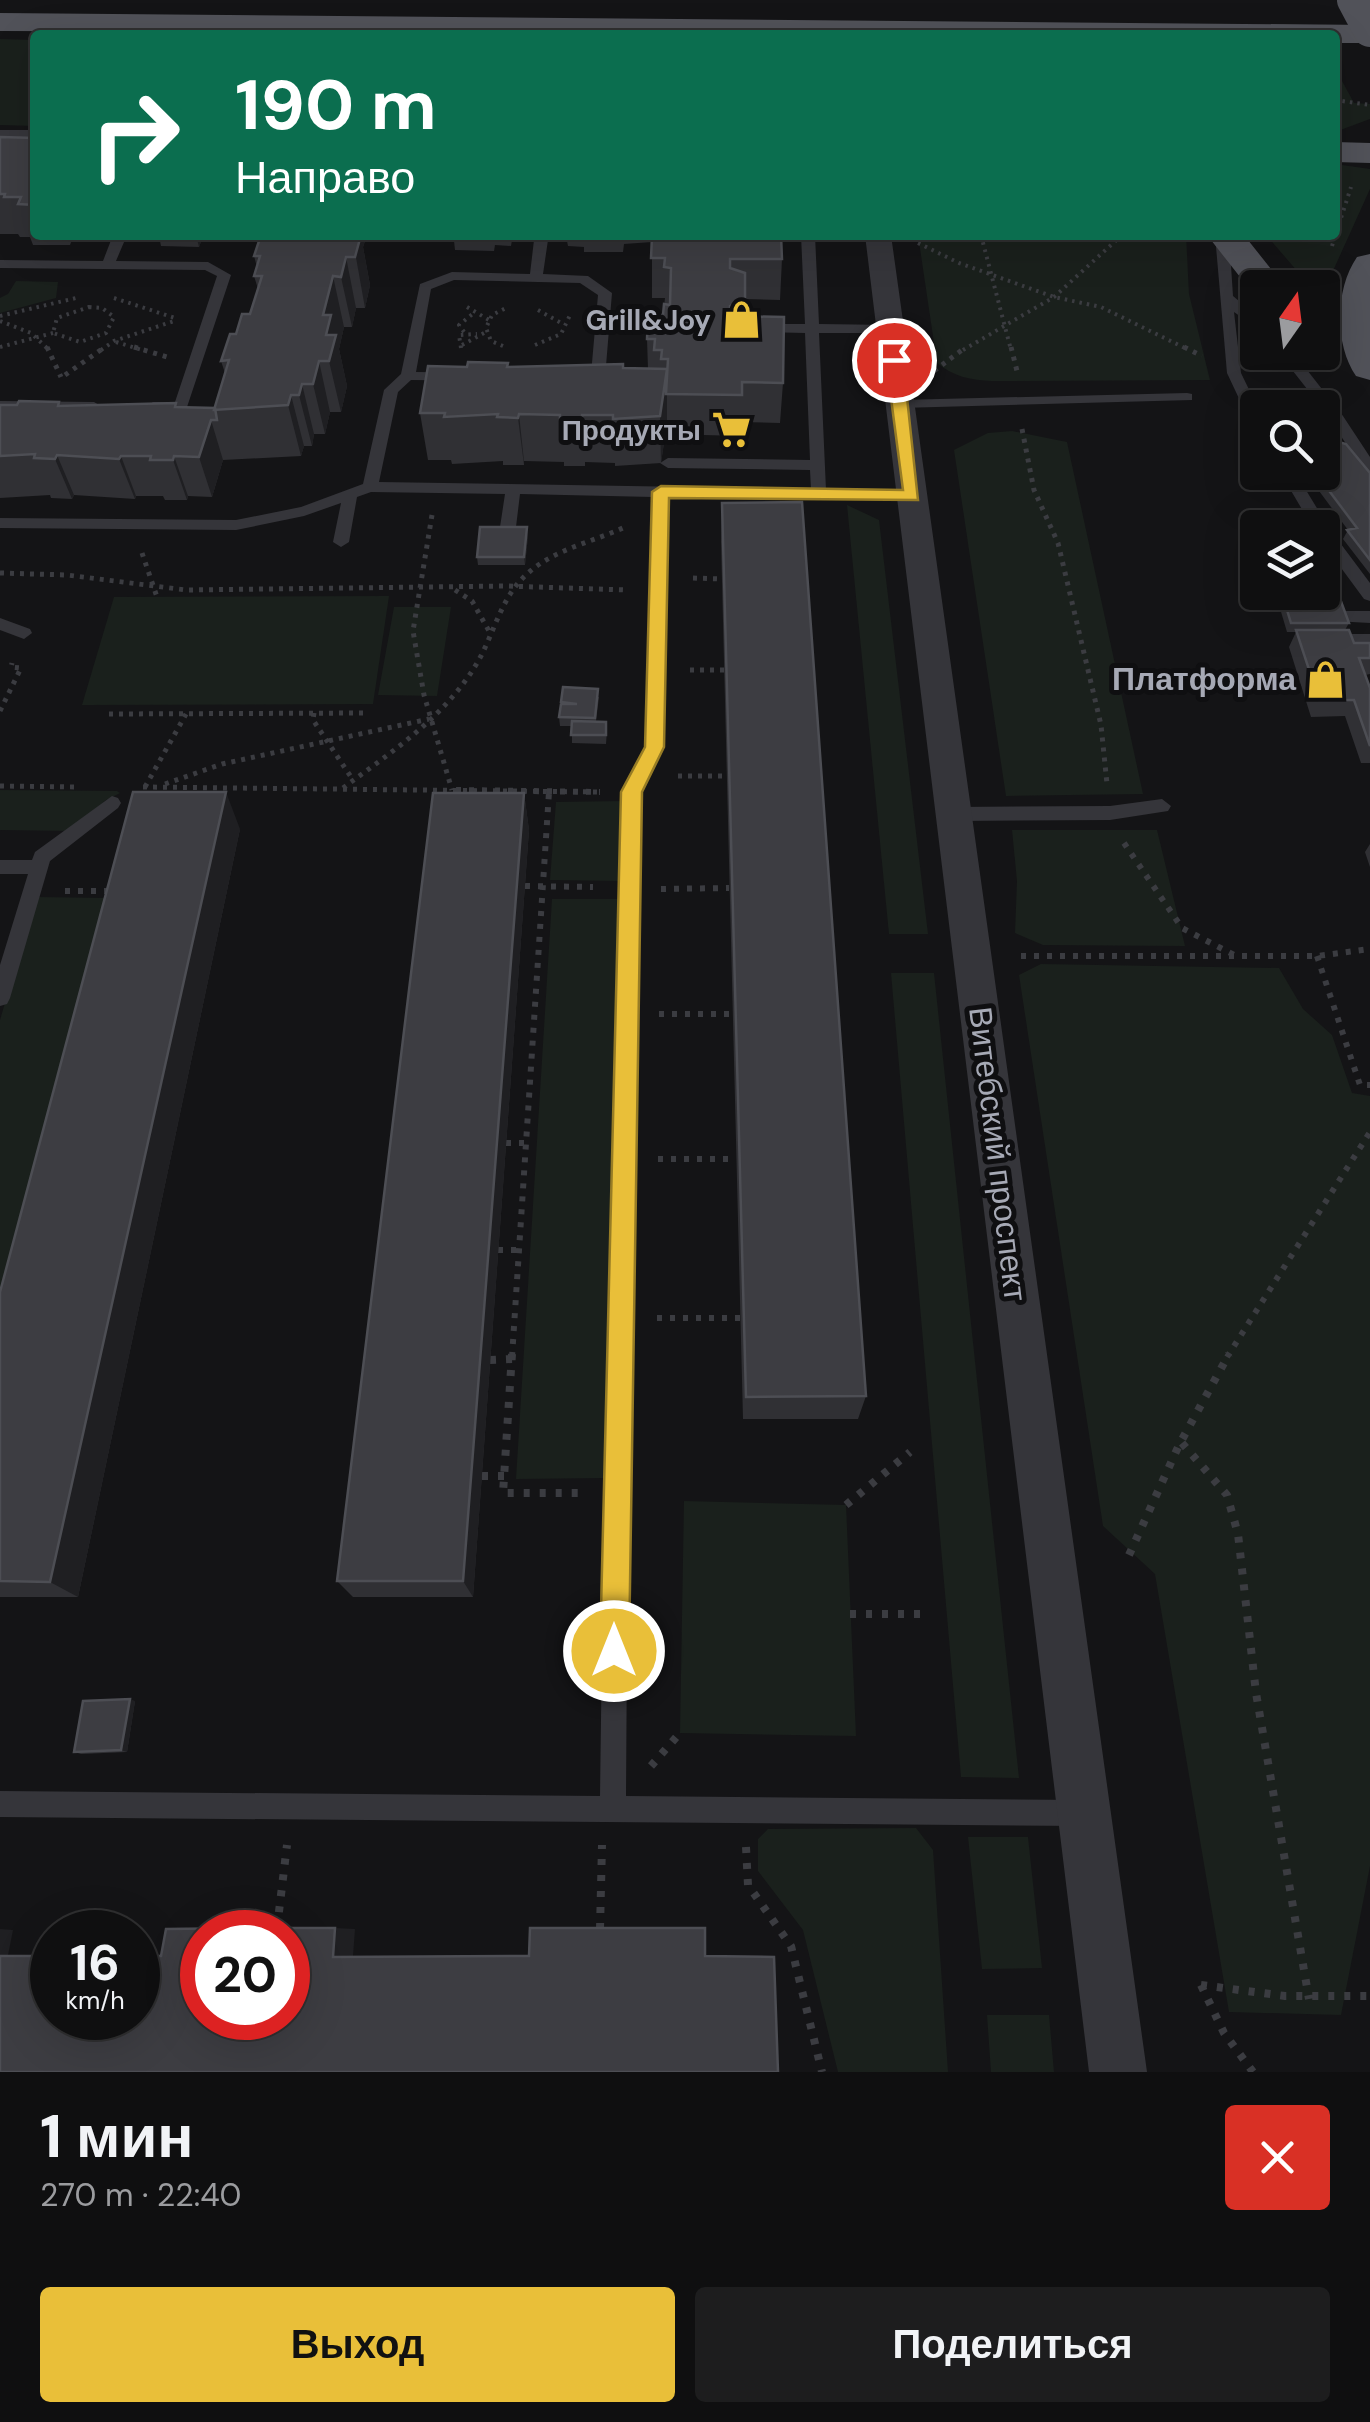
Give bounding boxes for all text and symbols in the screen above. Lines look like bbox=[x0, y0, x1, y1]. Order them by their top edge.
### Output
text: 190 m bbox=[235, 60, 437, 151]
icon: right bbox=[70, 70, 200, 200]
text: Направо bbox=[235, 148, 415, 207]
north arrow bbox=[1240, 270, 1340, 370]
map controls bbox=[1240, 270, 1340, 610]
shop icon: Grill&Joy bbox=[720, 299, 762, 341]
place label: Grill&Joy bbox=[585, 302, 711, 339]
pin bbox=[852, 318, 937, 403]
icon: arrive bbox=[867, 333, 922, 388]
button: search bbox=[1240, 390, 1340, 490]
supermarket icon: Продукты bbox=[710, 409, 752, 451]
place label: Продукты bbox=[562, 412, 701, 449]
button: layers bbox=[1240, 510, 1340, 610]
place label: Платформа bbox=[1112, 658, 1296, 700]
shop icon: Платформа bbox=[1305, 658, 1347, 700]
street label: Витебский проспект bbox=[959, 1004, 1037, 1304]
position arrow bbox=[562, 1599, 666, 1703]
speed limit sign: 20 bbox=[180, 1910, 310, 2040]
text: 16 bbox=[70, 1930, 120, 1996]
text: km/h bbox=[65, 1984, 125, 2017]
text: 1 мин bbox=[40, 2097, 194, 2176]
button: close bbox=[1225, 2105, 1330, 2210]
text: 270 m · 22:40 bbox=[40, 2174, 241, 2216]
button: Выход bbox=[40, 2287, 675, 2402]
button: Поделиться bbox=[695, 2287, 1330, 2402]

